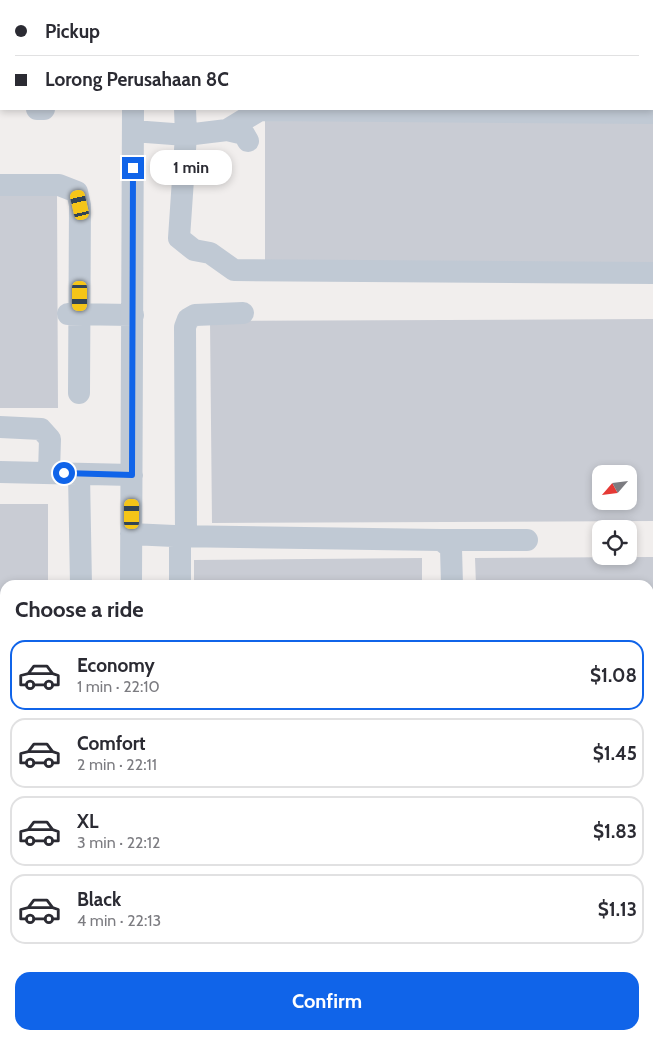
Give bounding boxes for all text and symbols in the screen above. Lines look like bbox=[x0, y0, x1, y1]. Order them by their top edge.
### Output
text: Pickup bbox=[45, 20, 100, 43]
text: Lorong Perusahaan 8C bbox=[45, 68, 229, 91]
callout: 1 min bbox=[150, 150, 233, 186]
route end bbox=[122, 157, 144, 179]
text: 1 min bbox=[173, 158, 209, 177]
car bbox=[69, 189, 90, 221]
car bbox=[72, 281, 87, 311]
route start bbox=[53, 462, 75, 484]
north arrow bbox=[592, 465, 638, 510]
map controls bbox=[592, 465, 637, 565]
car bbox=[124, 499, 139, 529]
button: locate bbox=[592, 520, 637, 565]
text: Choose a ride bbox=[15, 596, 144, 623]
icon: car bbox=[17, 653, 62, 698]
text: Economy bbox=[77, 654, 155, 677]
text: $1.08 bbox=[590, 664, 637, 687]
text: 1 min · 22:10 bbox=[77, 677, 160, 696]
icon: car bbox=[17, 731, 62, 776]
text: Comfort bbox=[77, 732, 146, 755]
text: $1.45 bbox=[593, 742, 637, 765]
text: 2 min · 22:11 bbox=[77, 755, 157, 774]
icon: car bbox=[17, 809, 62, 854]
text: XL bbox=[77, 810, 98, 833]
text: $1.83 bbox=[593, 820, 637, 843]
text: 3 min · 22:12 bbox=[77, 833, 160, 852]
icon: car bbox=[17, 887, 62, 932]
text: Black bbox=[77, 888, 121, 911]
text: $1.13 bbox=[598, 898, 637, 921]
text: 4 min · 22:13 bbox=[77, 911, 161, 930]
button: Confirm bbox=[15, 972, 639, 1030]

